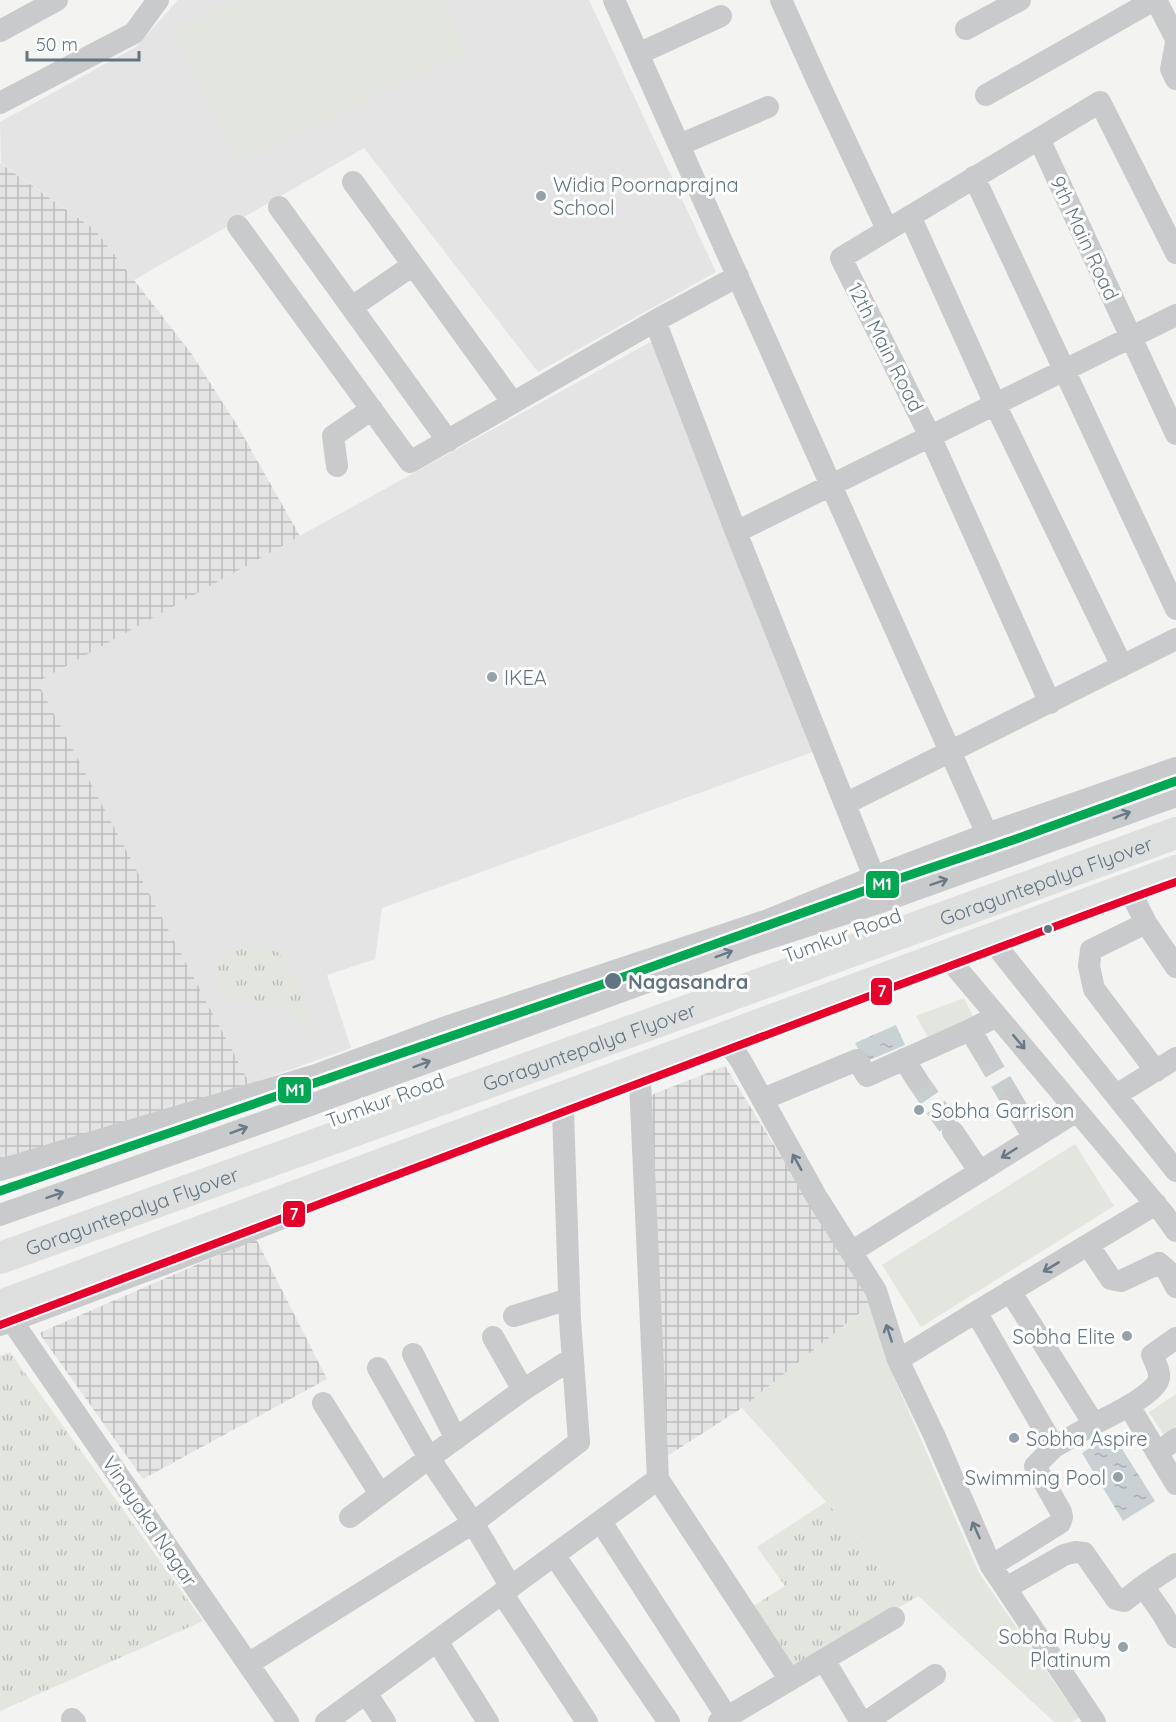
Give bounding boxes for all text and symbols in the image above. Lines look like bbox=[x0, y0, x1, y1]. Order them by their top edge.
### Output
scale bar bbox=[27, 24, 140, 62]
text: 50 m bbox=[36, 33, 78, 56]
place label: Widia Poornaprajna School bbox=[553, 172, 739, 220]
street label: 9th Main Road bbox=[1045, 172, 1125, 304]
marker: Widia Poornaprajna School bbox=[534, 189, 548, 203]
street label: 12th Main Road bbox=[843, 278, 929, 416]
place label: IKEA bbox=[504, 665, 547, 690]
marker: IKEA bbox=[485, 670, 499, 684]
one-way arrow bbox=[1112, 809, 1131, 820]
street label: Goraguntepalya Flyover bbox=[936, 830, 1156, 930]
line badge: M1 bbox=[865, 870, 900, 899]
text: M1 bbox=[872, 874, 892, 894]
one-way arrow bbox=[929, 875, 948, 886]
street label: Tumkur Road bbox=[779, 902, 905, 968]
unlabelled marker bbox=[1042, 923, 1054, 935]
one-way arrow bbox=[714, 948, 733, 959]
place label: Nagasandra bbox=[628, 969, 748, 994]
marker: Nagasandra bbox=[603, 971, 623, 991]
line badge: 7 bbox=[870, 977, 893, 1006]
text: 7 bbox=[878, 981, 887, 1001]
street label: Goraguntepalya Flyover bbox=[479, 996, 699, 1096]
one-way arrow bbox=[1012, 1034, 1026, 1049]
one-way arrow bbox=[413, 1058, 431, 1069]
street label: Tumkur Road bbox=[322, 1067, 448, 1133]
line badge: M1 bbox=[277, 1076, 312, 1104]
text: M1 bbox=[285, 1080, 305, 1100]
place label: Sobha Garrison bbox=[931, 1098, 1074, 1123]
marker: Sobha Garrison bbox=[912, 1103, 926, 1117]
one-way arrow bbox=[229, 1124, 248, 1135]
one-way arrow bbox=[1001, 1147, 1018, 1159]
one-way arrow bbox=[791, 1154, 803, 1171]
street label: Goraguntepalya Flyover bbox=[22, 1161, 242, 1260]
one-way arrow bbox=[45, 1189, 64, 1200]
line badge: 7 bbox=[282, 1200, 306, 1228]
text: 7 bbox=[290, 1204, 299, 1224]
one-way arrow bbox=[1043, 1261, 1060, 1273]
one-way arrow bbox=[883, 1324, 894, 1343]
place label: Sobha Elite bbox=[1012, 1324, 1115, 1349]
marker: Sobha Elite bbox=[1120, 1329, 1134, 1343]
place label: Sobha Aspire bbox=[1026, 1426, 1148, 1451]
marker: Sobha Aspire bbox=[1007, 1431, 1021, 1445]
street label: Vinayaka Nagar bbox=[97, 1451, 203, 1591]
place label: Swimming Pool bbox=[965, 1465, 1106, 1490]
marker: Swimming Pool bbox=[1111, 1470, 1125, 1484]
one-way arrow bbox=[969, 1522, 981, 1540]
place label: Sobha Ruby Platinum bbox=[999, 1624, 1111, 1672]
marker: Sobha Ruby Platinum bbox=[1116, 1640, 1130, 1654]

